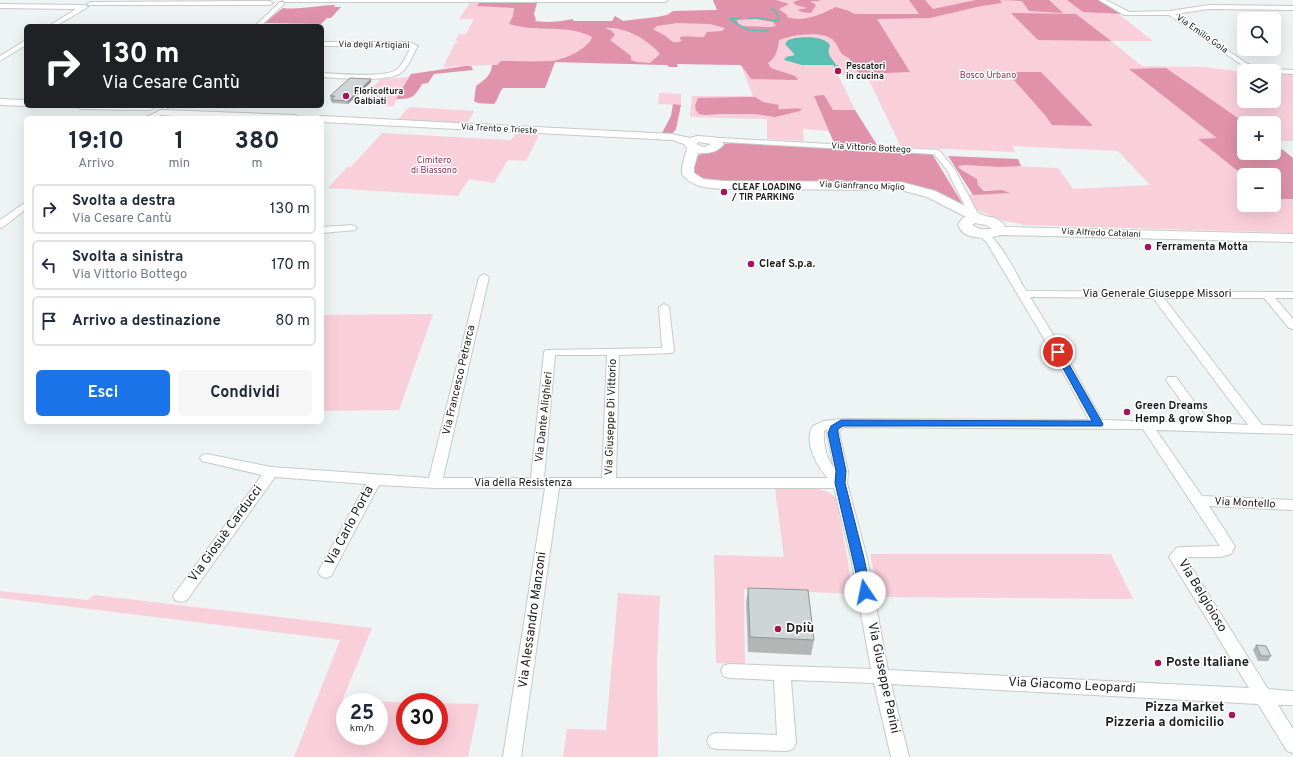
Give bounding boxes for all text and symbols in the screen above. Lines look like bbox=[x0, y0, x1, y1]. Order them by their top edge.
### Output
street label: Via Emilio Gola bbox=[1174, 12, 1230, 56]
map controls bbox=[1237, 12, 1281, 212]
button: search bbox=[1237, 12, 1281, 56]
text: 130 m bbox=[102, 37, 180, 73]
street label: Via degli Artigiani bbox=[338, 39, 410, 51]
icon: right bbox=[36, 40, 88, 92]
place label: Pescatori in cucina bbox=[846, 61, 885, 82]
button: layers bbox=[1237, 64, 1281, 108]
marker: Pescatori in cucina bbox=[833, 66, 843, 76]
park label: Bosco Urbano bbox=[960, 70, 1016, 81]
text: Via Cesare Cantù bbox=[102, 72, 240, 95]
place label: Floricoltura Galbiati bbox=[354, 86, 403, 107]
marker: Floricoltura Galbiati bbox=[341, 91, 351, 101]
button: + bbox=[1237, 116, 1281, 160]
street label: Via Trento e Trieste bbox=[460, 122, 538, 137]
text: 19:10 bbox=[68, 127, 124, 157]
text: 1 bbox=[175, 127, 184, 157]
text: 380 bbox=[235, 127, 280, 157]
street label: Via Vittorio Bottego bbox=[831, 140, 911, 156]
park label: Cimitero di Biassono bbox=[411, 155, 457, 176]
text: Arrivo bbox=[78, 156, 114, 172]
text: min bbox=[169, 156, 190, 172]
text: m bbox=[252, 156, 263, 172]
button: − bbox=[1237, 168, 1281, 212]
street label: Via Gianfranco Miglio bbox=[819, 179, 905, 193]
place label: CLEAF LOADING / TIR PARKING bbox=[731, 182, 801, 203]
marker: CLEAF LOADING / TIR PARKING bbox=[719, 187, 729, 197]
text: Svolta a destra bbox=[72, 192, 175, 211]
icon: right bbox=[38, 198, 60, 220]
text: 130 m bbox=[270, 200, 310, 219]
text: Via Cesare Cantù bbox=[72, 211, 172, 227]
street label: Via Alfredo Catalani bbox=[1061, 226, 1141, 240]
place label: Ferramenta Motta bbox=[1156, 240, 1248, 254]
marker: Ferramenta Motta bbox=[1143, 242, 1153, 252]
text: Svolta a sinistra bbox=[72, 248, 183, 267]
icon: left bbox=[38, 254, 60, 276]
text: 170 m bbox=[271, 256, 310, 275]
place label: Cleaf S.p.a. bbox=[759, 257, 816, 271]
marker: Cleaf S.p.a. bbox=[746, 259, 756, 269]
text: Via Vittorio Bottego bbox=[72, 267, 187, 283]
street label: Via Generale Giuseppe Missori bbox=[1082, 287, 1232, 301]
icon: arrive bbox=[38, 310, 60, 332]
text: Arrivo a destinazione bbox=[72, 312, 221, 331]
text: 80 m bbox=[275, 312, 310, 331]
street label: Via Francesco Petrarca bbox=[440, 323, 479, 436]
pin bbox=[1041, 335, 1075, 369]
icon: arrive bbox=[1047, 341, 1069, 363]
street label: Via Giuseppe Di Vittorio bbox=[602, 358, 620, 476]
button: Esci bbox=[36, 370, 170, 416]
button: Condividi bbox=[178, 370, 312, 416]
street label: Via Dante Alighieri bbox=[532, 371, 556, 463]
place label: Green Dreams Hemp & grow Shop bbox=[1135, 399, 1232, 426]
marker: Green Dreams Hemp & grow Shop bbox=[1122, 407, 1132, 417]
street label: Via della Resistenza bbox=[474, 476, 572, 490]
street label: Via Giosuè Carducci bbox=[186, 483, 266, 585]
street label: Via Carlo Porta bbox=[322, 483, 378, 569]
street label: Via Montello bbox=[1214, 494, 1276, 512]
street label: Via Alessandro Manzoni bbox=[515, 551, 551, 689]
street label: Via Belgioioso bbox=[1174, 557, 1230, 635]
position arrow bbox=[844, 571, 886, 613]
place label: Dpiù bbox=[786, 621, 814, 637]
street label: Via Giuseppe Parini bbox=[863, 621, 903, 735]
marker: Dpiù bbox=[773, 624, 783, 634]
place label: Poste Italiane bbox=[1166, 655, 1249, 671]
marker: Poste Italiane bbox=[1153, 658, 1163, 668]
street label: Via Giacomo Leopardi bbox=[1008, 675, 1136, 697]
speed limit sign: 30 bbox=[396, 693, 448, 745]
place label: Pizza Market Pizzeria a domicilio bbox=[1105, 700, 1224, 731]
text: 25 bbox=[350, 701, 374, 727]
marker: Pizza Market Pizzeria a domicilio bbox=[1227, 710, 1237, 720]
text: km/h bbox=[350, 722, 374, 735]

